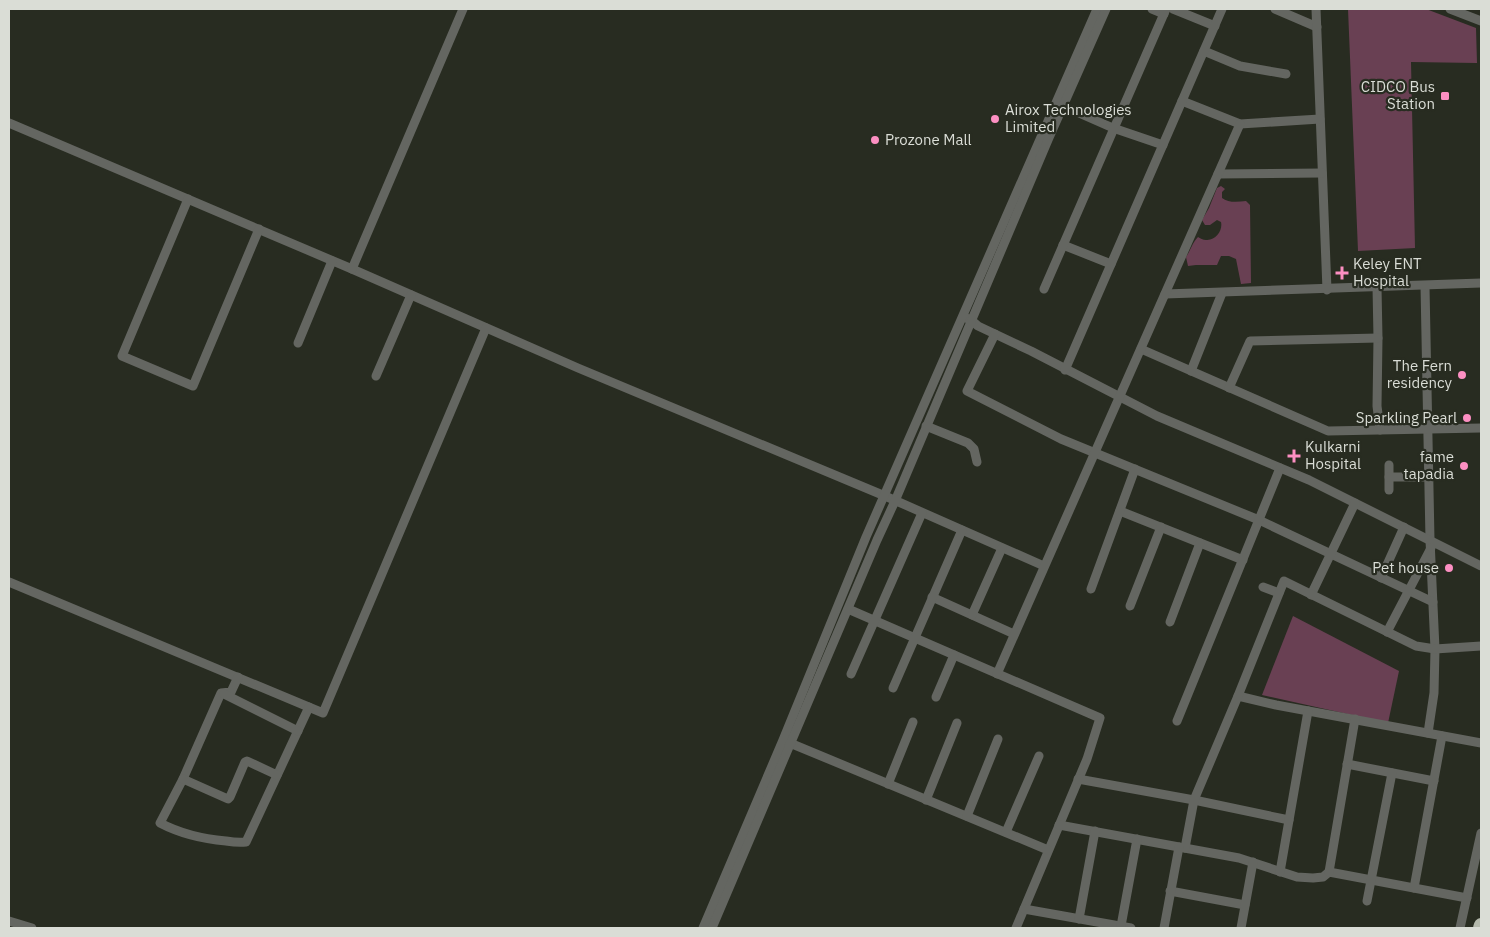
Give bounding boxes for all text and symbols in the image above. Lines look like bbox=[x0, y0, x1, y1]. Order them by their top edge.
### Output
place label: CIDCO Bus Station bbox=[1361, 77, 1435, 113]
marker: CIDCO Bus Station bbox=[1439, 90, 1451, 102]
place label: Airox Technologies Limited bbox=[1005, 100, 1132, 136]
marker: Airox Technologies Limited bbox=[989, 113, 1001, 125]
place label: Prozone Mall bbox=[885, 130, 971, 149]
marker: Prozone Mall bbox=[869, 134, 881, 146]
place label: Keley ENT Hospital bbox=[1353, 254, 1422, 290]
marker: Keley ENT Hospital bbox=[1335, 266, 1349, 280]
place label: The Fern residency bbox=[1387, 356, 1453, 392]
marker: The Fern residency bbox=[1456, 369, 1468, 381]
place label: Sparkling Pearl bbox=[1356, 408, 1457, 427]
marker: Sparkling Pearl bbox=[1461, 412, 1473, 424]
place label: Kulkarni Hospital bbox=[1305, 437, 1361, 473]
place label: fame tapadia bbox=[1404, 447, 1454, 483]
marker: Kulkarni Hospital bbox=[1287, 449, 1301, 463]
marker: fame tapadia bbox=[1458, 460, 1470, 472]
place label: Pet house bbox=[1372, 558, 1439, 577]
marker: Pet house bbox=[1443, 562, 1455, 574]

